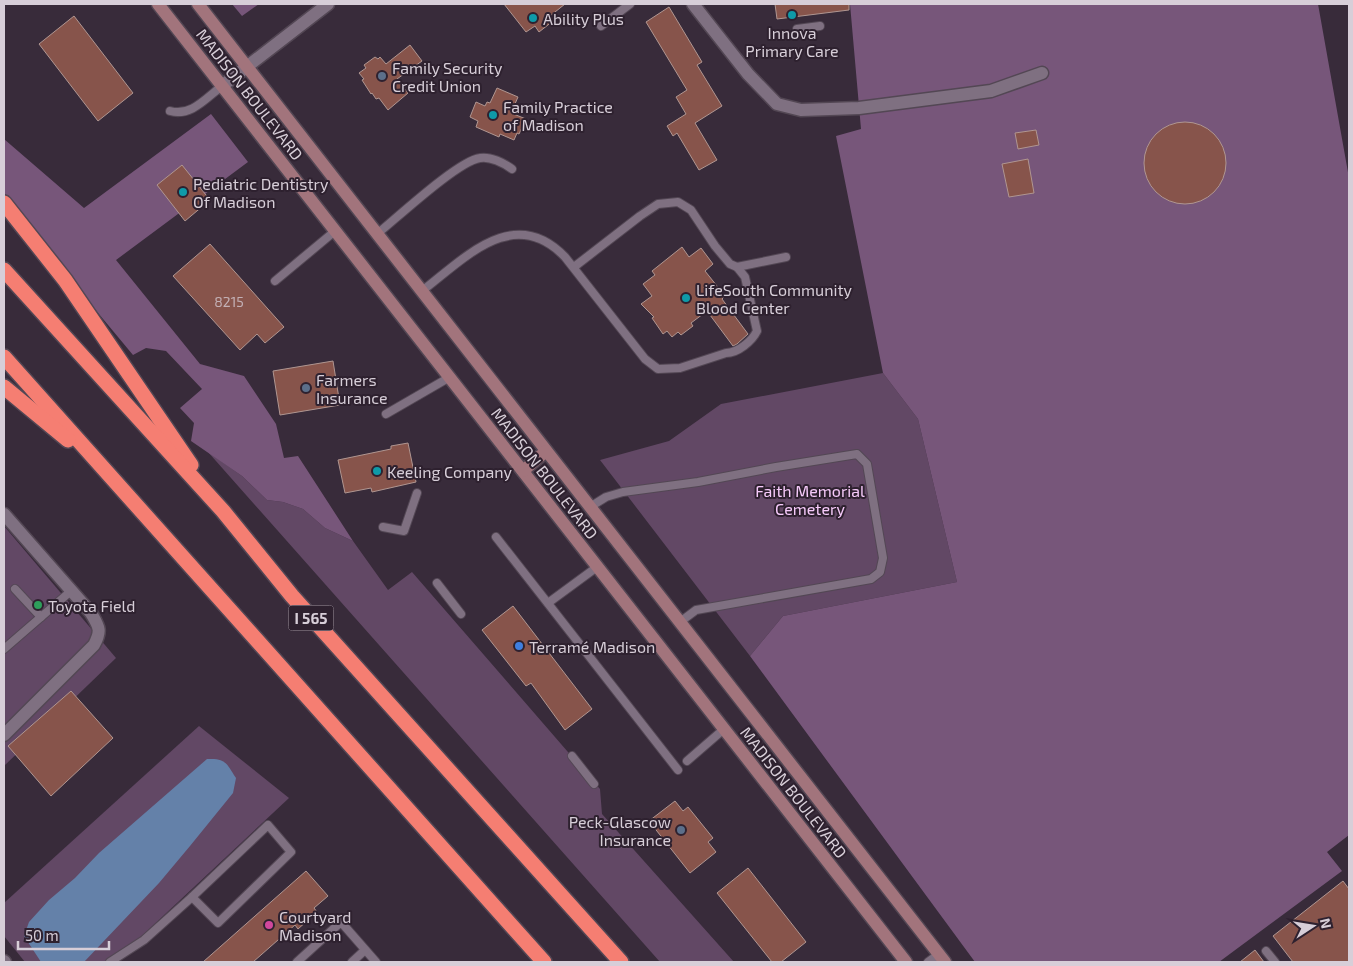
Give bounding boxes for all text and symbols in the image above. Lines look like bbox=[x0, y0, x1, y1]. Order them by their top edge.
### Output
place label: Ability Plus bbox=[543, 9, 624, 28]
marker: Innova Primary Care bbox=[786, 9, 798, 21]
marker: Ability Plus bbox=[527, 12, 539, 24]
place label: Innova Primary Care bbox=[745, 23, 839, 60]
street label: MADISON BOULEVARD bbox=[193, 25, 307, 163]
place label: Family Security Credit Union bbox=[392, 58, 503, 95]
marker: Family Security Credit Union bbox=[376, 70, 388, 82]
place label: Family Practice of Madison bbox=[503, 97, 613, 134]
marker: Family Practice of Madison bbox=[487, 109, 499, 121]
place label: Pediatric Dentistry Of Madison bbox=[193, 174, 329, 211]
marker: Pediatric Dentistry Of Madison bbox=[177, 186, 189, 198]
place label: LifeSouth Community Blood Center bbox=[696, 280, 853, 317]
marker: LifeSouth Community Blood Center bbox=[680, 292, 692, 304]
house number: 8215 bbox=[214, 293, 244, 310]
place label: Farmers Insurance bbox=[316, 370, 388, 407]
marker: Farmers Insurance bbox=[300, 382, 312, 394]
street label: MADISON BOULEVARD bbox=[488, 404, 602, 542]
place label: Keeling Company bbox=[387, 462, 513, 481]
marker: Keeling Company bbox=[371, 465, 383, 477]
park label: Faith Memorial Cemetery bbox=[755, 481, 865, 518]
place label: Toyota Field bbox=[48, 596, 136, 615]
marker: Toyota Field bbox=[32, 599, 44, 611]
road number: I 565 bbox=[288, 606, 334, 630]
place label: Terramé Madison bbox=[529, 637, 655, 656]
marker: Terramé Madison bbox=[513, 640, 525, 652]
street label: MADISON BOULEVARD bbox=[737, 723, 851, 861]
place label: Peck-Glascow Insurance bbox=[569, 812, 671, 849]
marker: Peck-Glascow Insurance bbox=[675, 824, 687, 836]
north arrow bbox=[1288, 901, 1338, 951]
place label: Courtyard Madison bbox=[279, 907, 351, 944]
text: N bbox=[1317, 916, 1336, 930]
scale bar bbox=[18, 918, 109, 950]
marker: Courtyard Madison bbox=[263, 919, 275, 931]
text: 50 m bbox=[25, 926, 59, 944]

